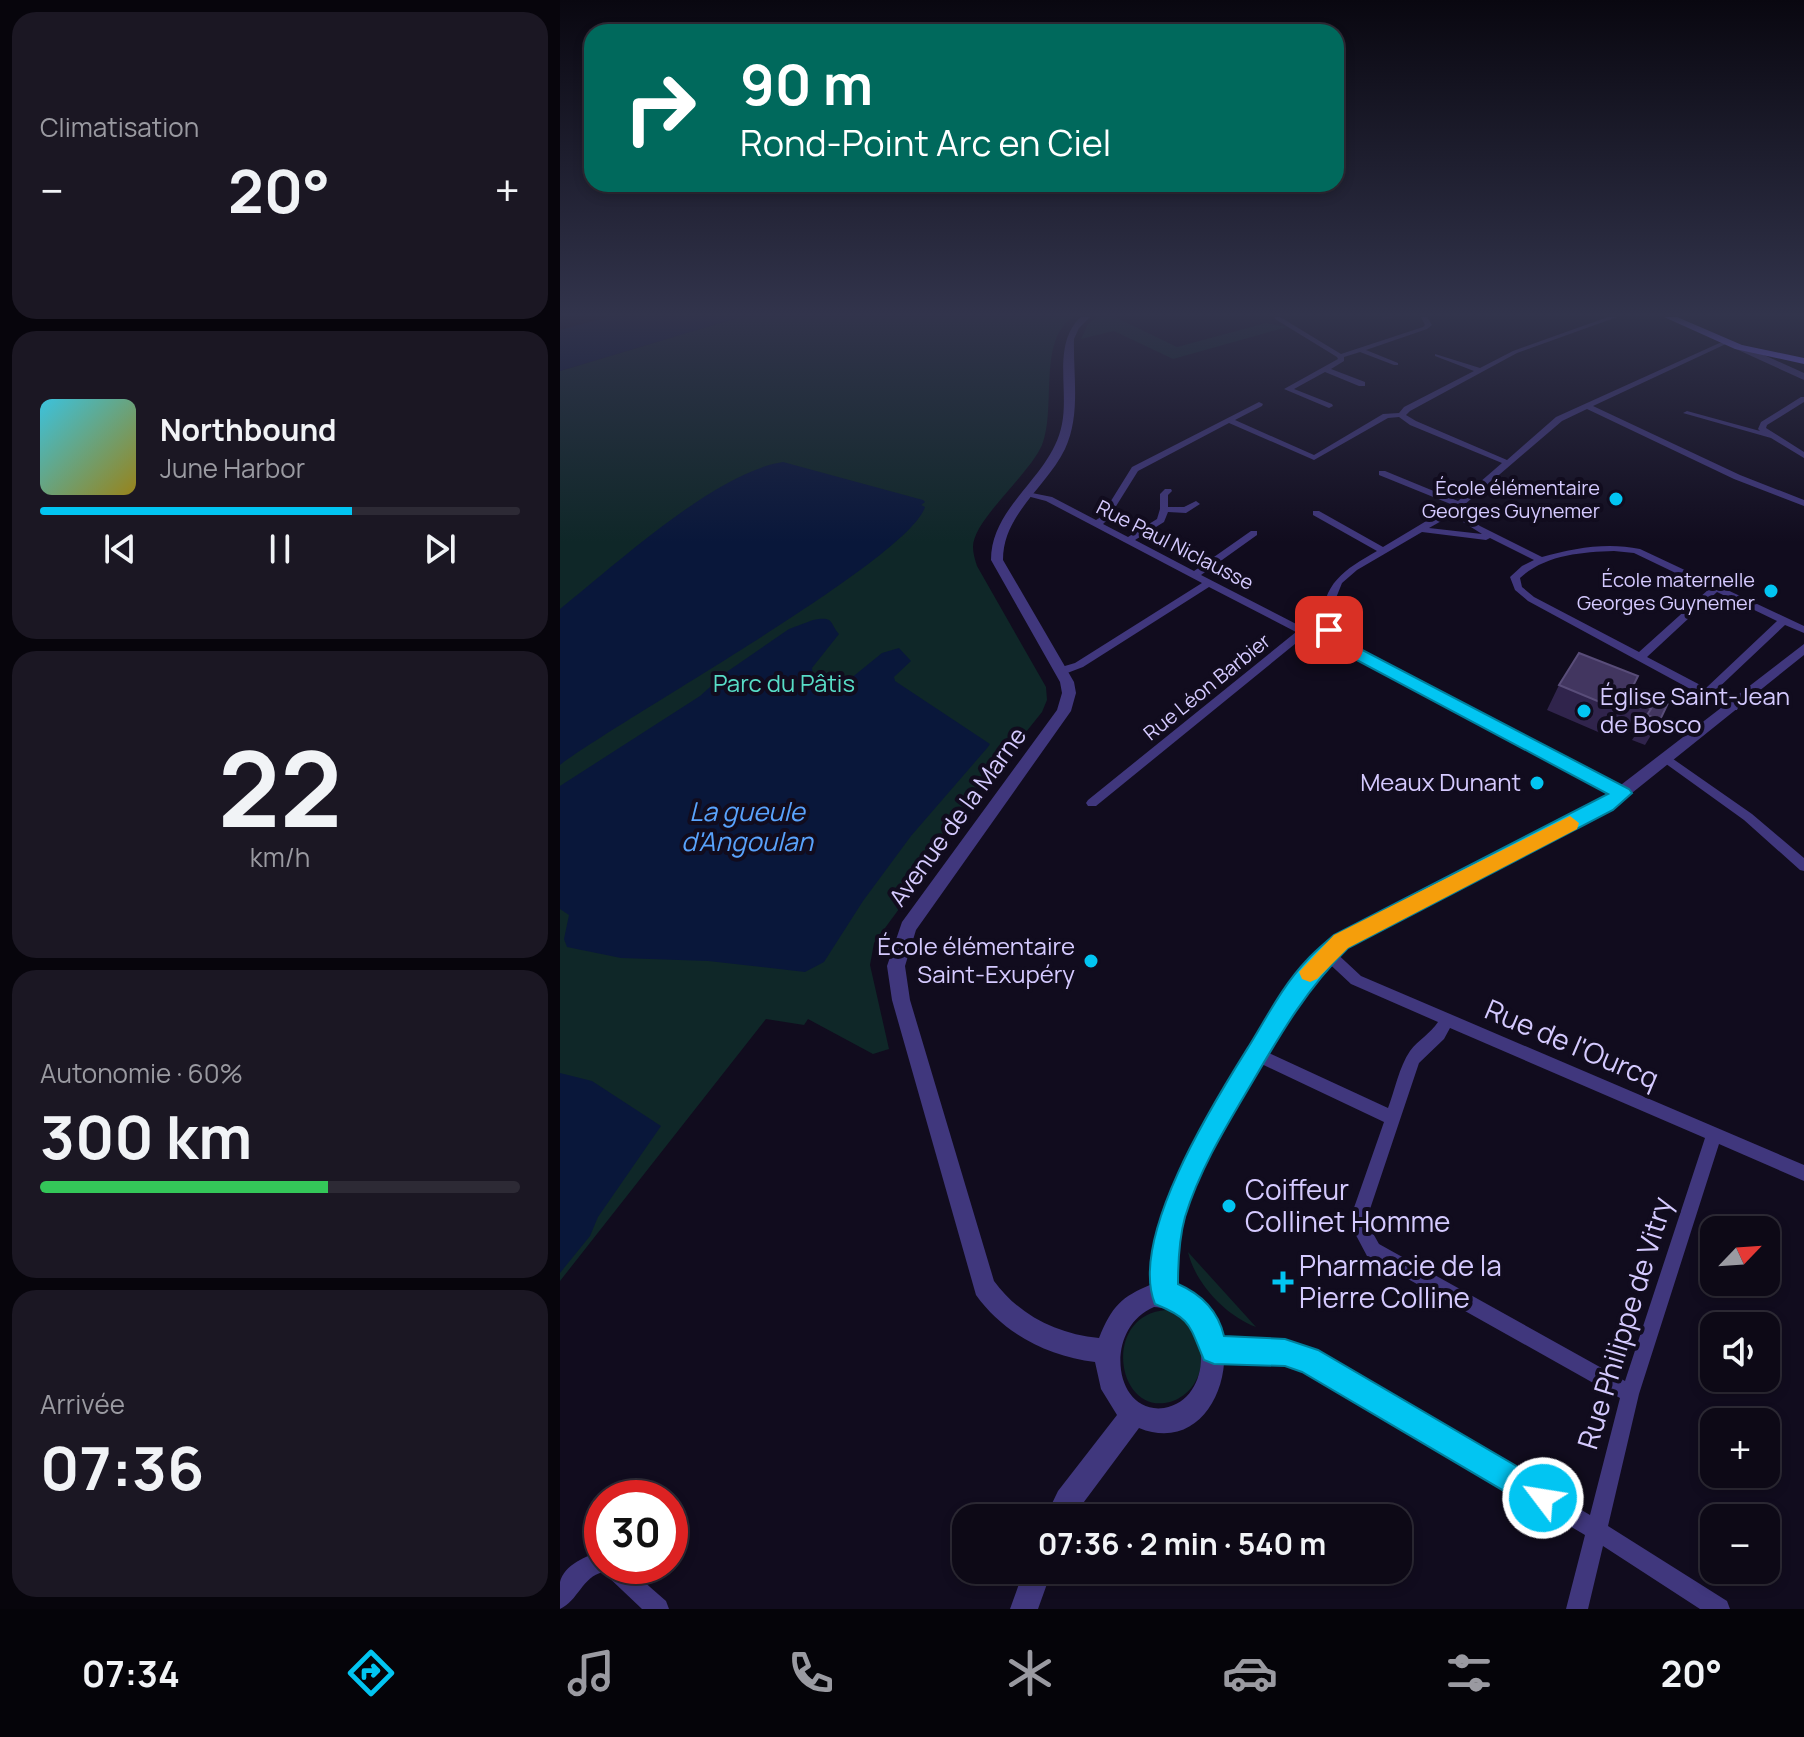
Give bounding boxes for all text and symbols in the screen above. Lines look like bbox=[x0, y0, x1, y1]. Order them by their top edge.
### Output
text: 90 m bbox=[740, 45, 873, 122]
icon: right bbox=[608, 56, 712, 160]
text: Climatisation bbox=[40, 109, 199, 145]
text: Rond-Point Arc en Ciel bbox=[740, 118, 1111, 167]
text: 20° bbox=[228, 149, 330, 231]
text: − bbox=[40, 160, 64, 220]
text: + bbox=[495, 160, 520, 220]
text: Northbound bbox=[160, 409, 337, 450]
text: June Harbor bbox=[160, 450, 305, 486]
place label: École élémentaire Georges Guynemer bbox=[1422, 474, 1600, 524]
marker: École élémentaire Georges Guynemer bbox=[1607, 490, 1625, 508]
street label: Rue Paul Niclausse bbox=[1092, 493, 1258, 596]
icon: previous bbox=[98, 527, 142, 571]
icon: pause bbox=[258, 527, 302, 571]
icon: next bbox=[418, 527, 462, 571]
place label: École maternelle Georges Guynemer bbox=[1577, 566, 1755, 616]
marker: École maternelle Georges Guynemer bbox=[1762, 582, 1780, 600]
pin bbox=[1295, 596, 1363, 664]
icon: arrive bbox=[1307, 608, 1351, 652]
street label: Rue Léon Barbier bbox=[1138, 627, 1276, 746]
park label: Parc du Pâtis bbox=[713, 666, 855, 699]
place label: Église Saint-Jean de Bosco bbox=[1600, 679, 1790, 740]
marker: Église Saint-Jean de Bosco bbox=[1575, 702, 1593, 720]
text: 22 bbox=[218, 716, 342, 858]
street label: Avenue de la Marne bbox=[881, 720, 1033, 912]
place label: Meaux Dunant bbox=[1360, 765, 1521, 798]
marker: Meaux Dunant bbox=[1528, 774, 1546, 792]
water label: La gueule d'Angoulan bbox=[681, 793, 815, 859]
text: km/h bbox=[250, 839, 310, 875]
place label: École élémentaire Saint-Exupéry bbox=[877, 929, 1075, 990]
marker: École élémentaire Saint-Exupéry bbox=[1082, 952, 1100, 970]
street label: Rue de l'Ourcq bbox=[1480, 989, 1665, 1097]
text: Autonomie · 60% bbox=[40, 1055, 243, 1091]
text: 300 km bbox=[40, 1095, 252, 1177]
place label: Coiffeur Collinet Homme bbox=[1245, 1170, 1450, 1240]
street label: Rue Philippe de Vitry bbox=[1568, 1192, 1681, 1453]
marker: Coiffeur Collinet Homme bbox=[1220, 1197, 1238, 1215]
north arrow bbox=[1700, 1216, 1780, 1296]
map controls bbox=[1700, 1216, 1780, 1584]
place label: Pharmacie de la Pierre Colline bbox=[1299, 1246, 1502, 1316]
marker: Pharmacie de la Pierre Colline bbox=[1274, 1273, 1292, 1291]
button: sound bbox=[1700, 1312, 1780, 1392]
text: Arrivée bbox=[40, 1386, 125, 1422]
button: + bbox=[1700, 1408, 1780, 1488]
text: 07:36 bbox=[40, 1426, 204, 1508]
position arrow bbox=[1501, 1456, 1585, 1540]
speed limit sign: 30 bbox=[584, 1480, 688, 1584]
button: − bbox=[1700, 1504, 1780, 1584]
text: 07:36 · 2 min · 540 m bbox=[1038, 1523, 1326, 1564]
icon: directions bbox=[343, 1645, 399, 1701]
icon: music bbox=[563, 1645, 619, 1701]
icon: phone bbox=[783, 1645, 839, 1701]
icon: climate bbox=[1002, 1645, 1058, 1701]
icon: car bbox=[1222, 1645, 1278, 1701]
icon: filters bbox=[1441, 1645, 1497, 1701]
text: 07:34 bbox=[82, 1649, 180, 1698]
text: 20° bbox=[1661, 1649, 1722, 1698]

